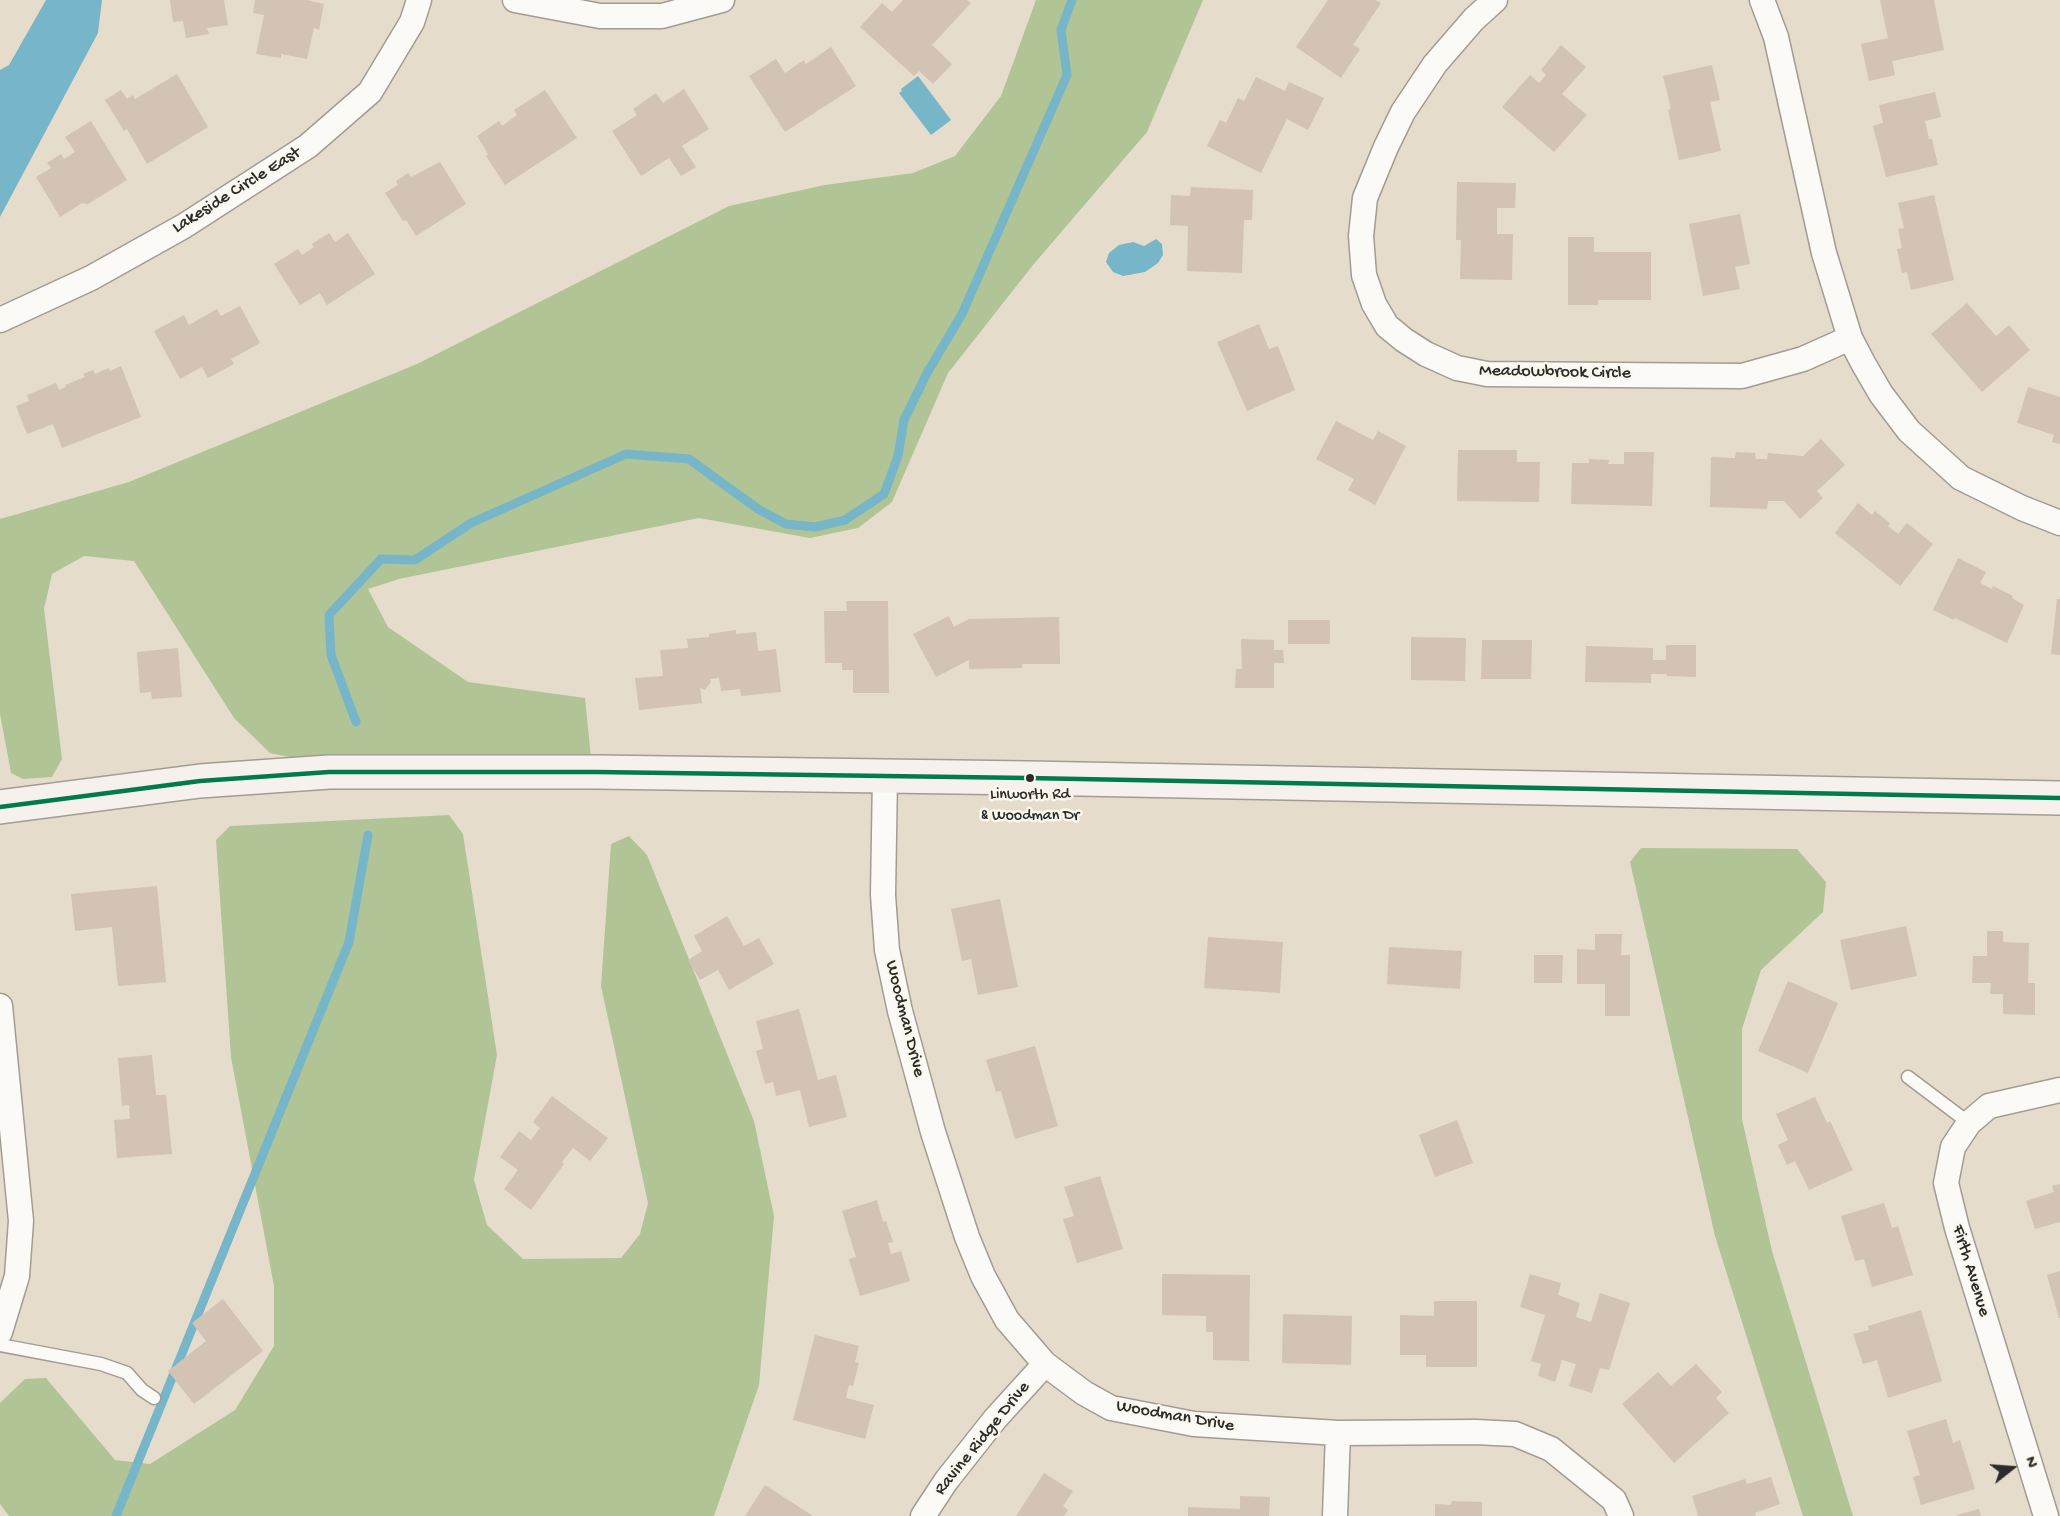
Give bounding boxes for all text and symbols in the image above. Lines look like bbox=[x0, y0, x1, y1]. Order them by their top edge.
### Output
street label: Lakeside Circle East bbox=[169, 143, 305, 239]
street label: Meadowbrook Circle bbox=[1479, 361, 1631, 385]
marker: Linworth Rd & Woodman Dr bbox=[1024, 772, 1036, 784]
place label: Linworth Rd & Woodman Dr bbox=[981, 786, 1079, 824]
street label: Woodman Drive bbox=[879, 958, 929, 1080]
street label: Firth Avenue bbox=[1946, 1222, 1994, 1320]
street label: Ravine Ridge Drive bbox=[930, 1378, 1036, 1500]
street label: Woodman Drive bbox=[1114, 1396, 1236, 1438]
north arrow bbox=[1982, 1438, 2042, 1498]
text: N bbox=[2019, 1455, 2040, 1470]

